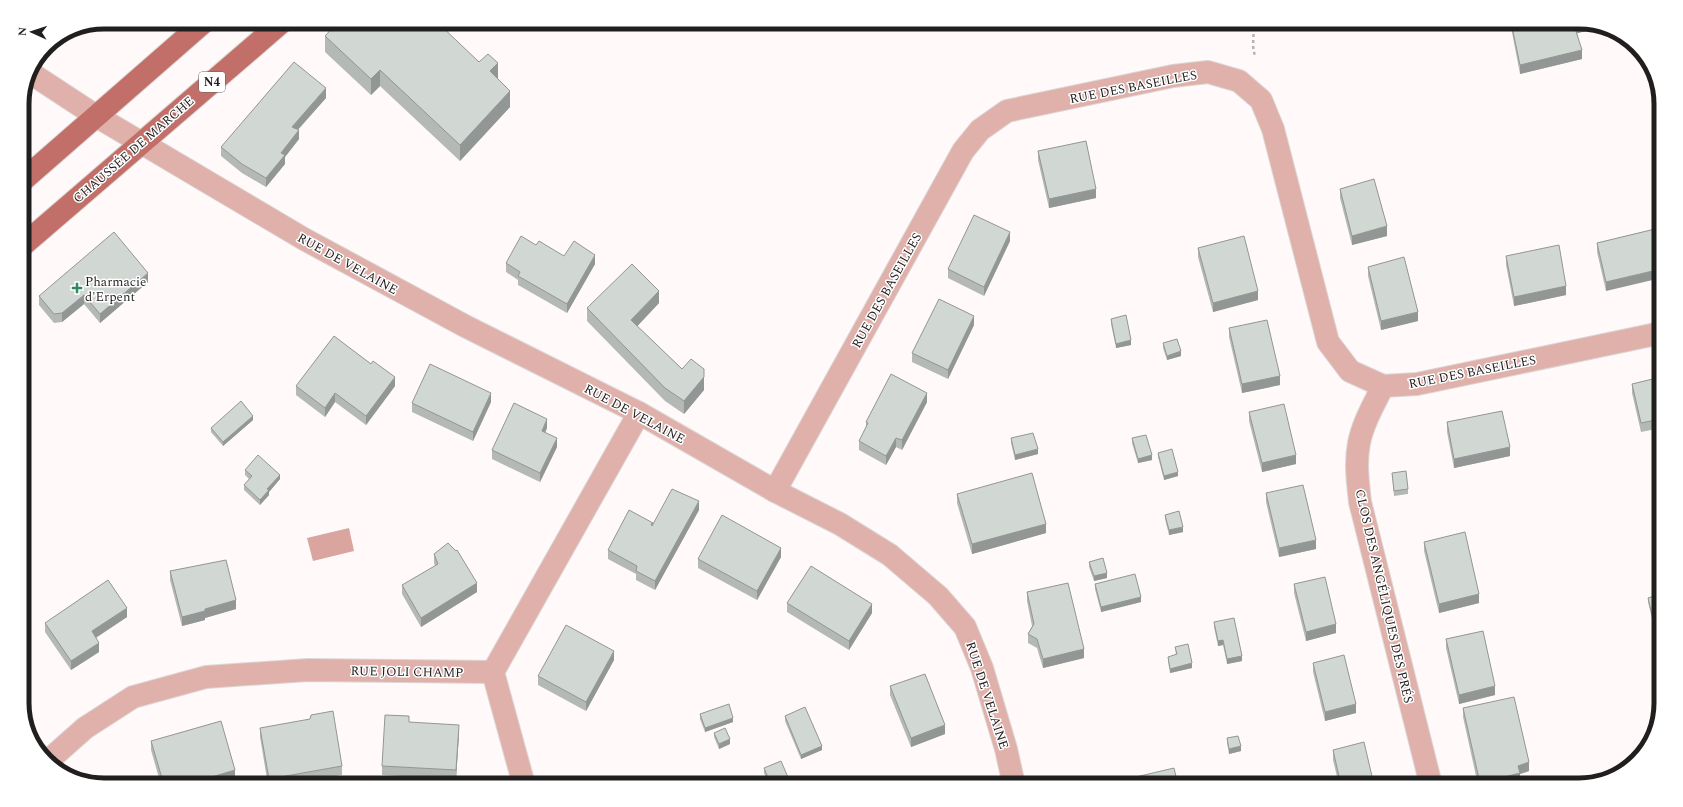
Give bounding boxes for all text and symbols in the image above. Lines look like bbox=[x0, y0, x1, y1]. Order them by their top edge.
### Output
north arrow bbox=[12, 12, 52, 52]
text: N bbox=[14, 27, 31, 36]
street label: RUE DES BASEILLES bbox=[1068, 65, 1199, 109]
road number: N4 bbox=[199, 72, 225, 92]
street label: CHAUSSÉE DE MARCHE bbox=[69, 91, 199, 208]
street label: RUE DE VELAINE bbox=[294, 228, 401, 300]
street label: RUE DES BASEILLES bbox=[847, 229, 927, 352]
place label: Pharmacie d'Erpent bbox=[85, 272, 146, 307]
marker: Pharmacie d'Erpent bbox=[72, 283, 82, 293]
street label: RUE DES BASEILLES bbox=[1407, 350, 1538, 394]
street label: RUE DE VELAINE bbox=[580, 379, 689, 449]
street label: CLOS DES ANGÉLIQUES DES PRÉS bbox=[1350, 487, 1418, 705]
street label: RUE DE VELAINE bbox=[960, 639, 1014, 752]
street label: RUE JOLI CHAMP bbox=[350, 661, 464, 683]

